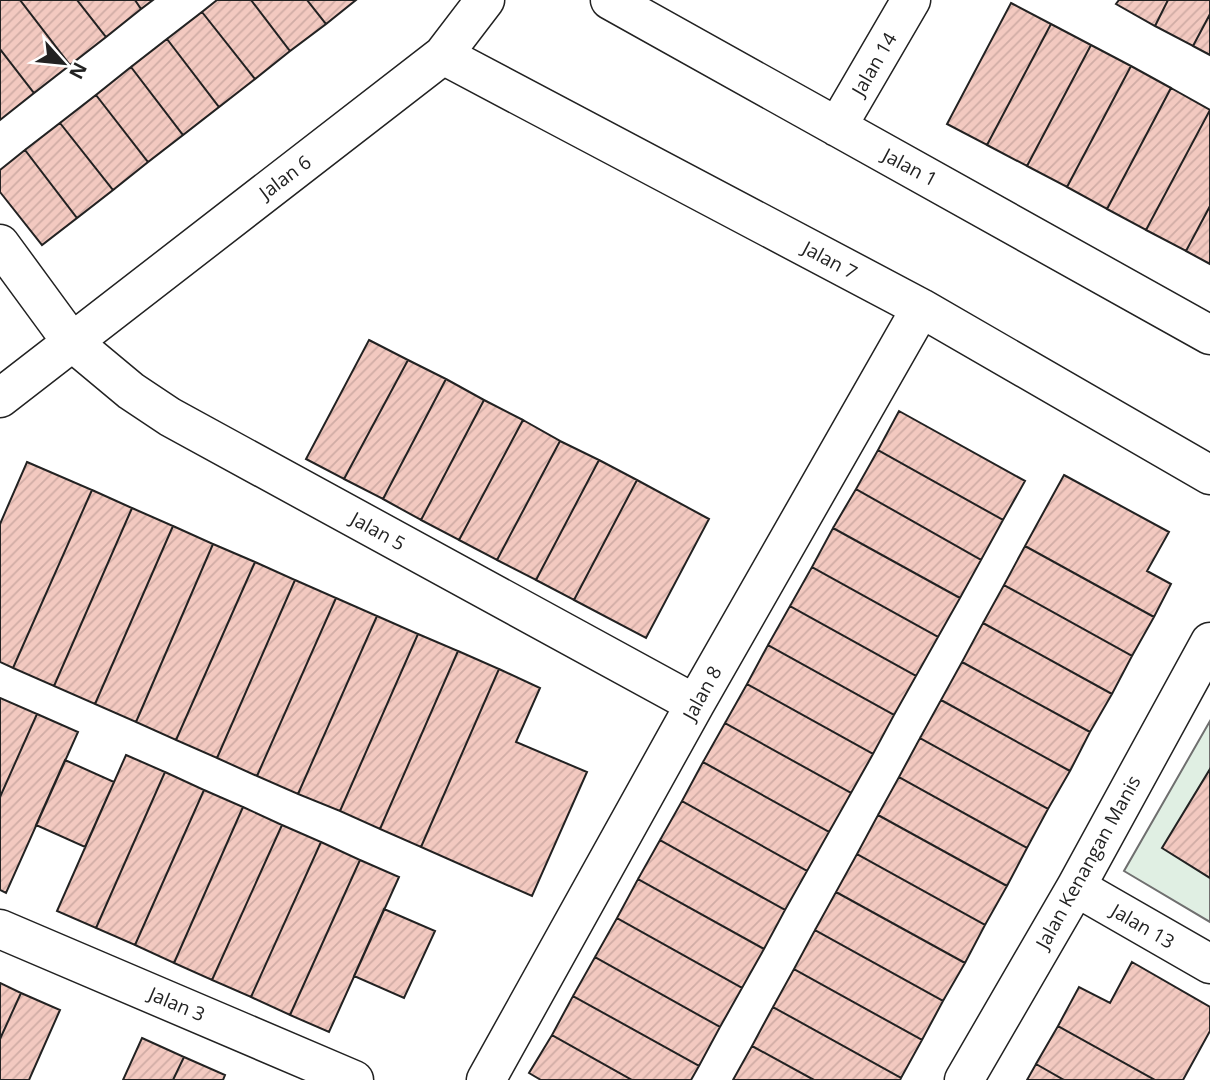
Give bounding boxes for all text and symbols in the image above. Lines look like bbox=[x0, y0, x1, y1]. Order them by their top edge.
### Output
street label: Jalan 14 bbox=[844, 27, 903, 102]
north arrow bbox=[28, 28, 98, 98]
text: N bbox=[63, 58, 93, 84]
street label: Jalan 1 bbox=[876, 141, 942, 192]
street label: Jalan 6 bbox=[252, 149, 316, 206]
street label: Jalan 7 bbox=[796, 234, 862, 285]
street label: Jalan 5 bbox=[344, 504, 410, 557]
street label: Jalan 8 bbox=[675, 661, 728, 727]
street label: Jalan Kenangan Manis bbox=[1029, 771, 1146, 955]
street label: Jalan 13 bbox=[1105, 896, 1180, 955]
street label: Jalan 3 bbox=[143, 980, 209, 1027]

